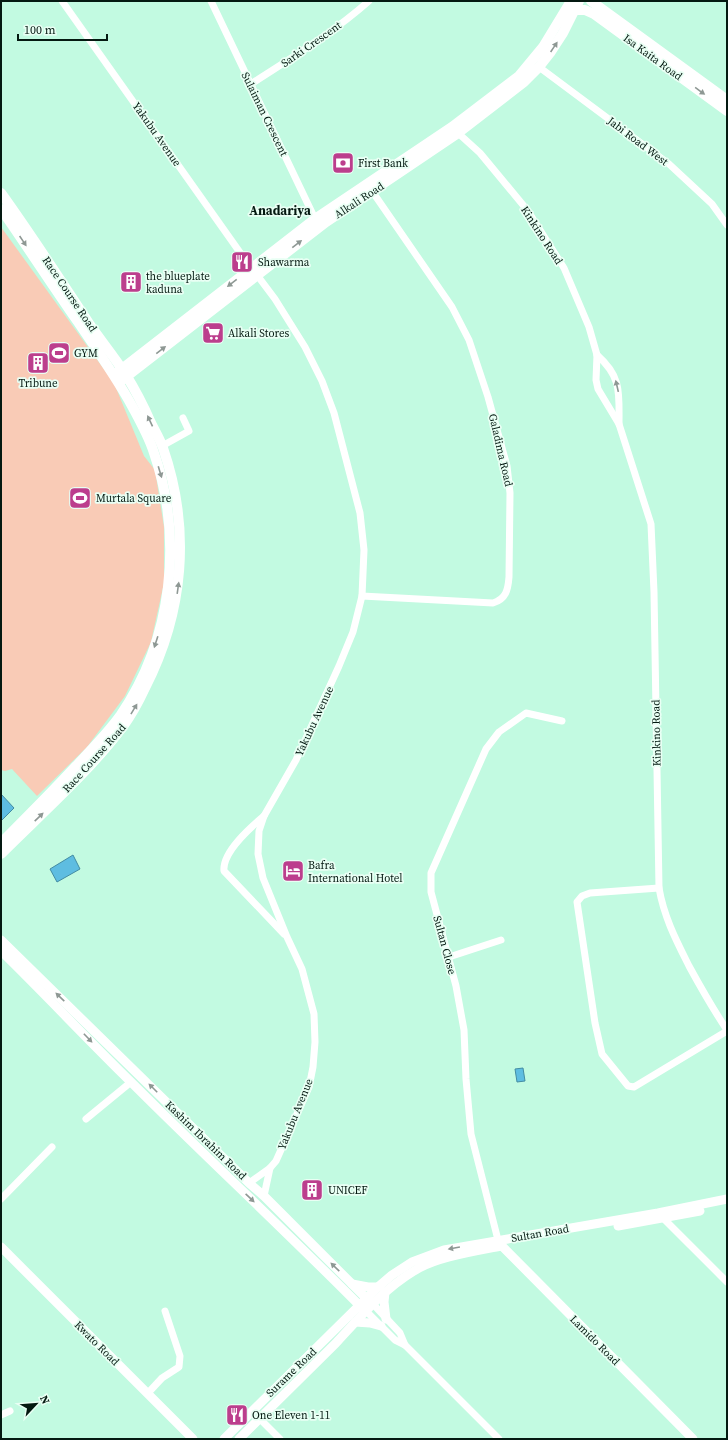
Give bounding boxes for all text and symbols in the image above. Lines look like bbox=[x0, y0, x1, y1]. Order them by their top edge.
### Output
scale bar bbox=[18, 16, 107, 42]
street label: Sarki Crescent bbox=[278, 18, 345, 71]
text: 100 m bbox=[24, 22, 56, 38]
street label: Isa Kaita Road bbox=[620, 31, 686, 84]
one-way arrow bbox=[550, 42, 558, 52]
street label: Sulaiman Crescent bbox=[238, 70, 292, 159]
one-way arrow bbox=[695, 87, 706, 95]
street label: Yakubu Avenue bbox=[129, 99, 185, 170]
street label: Jabi Road West bbox=[603, 113, 672, 169]
bank icon: First Bank bbox=[330, 150, 356, 176]
place label: First Bank bbox=[358, 156, 409, 171]
street label: Alkali Road bbox=[332, 178, 388, 222]
district label: Anadariya bbox=[249, 202, 311, 219]
street label: Kinkino Road bbox=[517, 203, 566, 268]
one-way arrow bbox=[19, 236, 27, 246]
one-way arrow bbox=[291, 240, 302, 249]
restaurant icon: Shawarma bbox=[229, 249, 255, 275]
street label: Race Course Road bbox=[39, 254, 101, 336]
place label: Shawarma bbox=[258, 255, 310, 270]
building icon: the blueplate kaduna bbox=[118, 269, 144, 295]
place label: the blueplate kaduna bbox=[146, 269, 210, 297]
one-way arrow bbox=[227, 278, 238, 287]
supermarket icon: Alkali Stores bbox=[200, 320, 226, 346]
place label: Alkali Stores bbox=[228, 326, 290, 341]
sports icon: GYM bbox=[46, 340, 72, 366]
one-way arrow bbox=[155, 345, 166, 354]
place label: GYM bbox=[74, 346, 98, 361]
building icon: Tribune bbox=[25, 350, 51, 376]
place label: Tribune bbox=[18, 376, 58, 391]
one-way arrow bbox=[614, 380, 620, 392]
street label: Galadima Road bbox=[485, 412, 516, 489]
one-way arrow bbox=[147, 415, 153, 426]
one-way arrow bbox=[157, 467, 163, 479]
sports icon: Murtala Square bbox=[67, 485, 93, 511]
place label: Murtala Square bbox=[96, 491, 172, 506]
one-way arrow bbox=[175, 582, 181, 594]
one-way arrow bbox=[152, 636, 158, 648]
street label: Yakubu Avenue bbox=[292, 684, 337, 759]
street label: Kinkino Road bbox=[648, 699, 665, 767]
one-way arrow bbox=[130, 703, 137, 715]
street label: Race Course Road bbox=[59, 720, 130, 796]
one-way arrow bbox=[34, 812, 44, 822]
hotel icon: Bafra International Hotel bbox=[280, 858, 306, 884]
place label: Bafra International Hotel bbox=[308, 858, 403, 886]
street label: Sultan Close bbox=[429, 914, 460, 977]
one-way arrow bbox=[55, 992, 65, 1002]
one-way arrow bbox=[83, 1033, 93, 1043]
street label: Yakubu Avenue bbox=[274, 1076, 317, 1152]
one-way arrow bbox=[148, 1083, 157, 1093]
street label: Kashim Ibrahim Road bbox=[162, 1098, 250, 1184]
building icon: UNICEF bbox=[299, 1177, 325, 1203]
place label: UNICEF bbox=[328, 1183, 368, 1198]
one-way arrow bbox=[246, 1193, 255, 1202]
street label: Sultan Road bbox=[510, 1221, 571, 1246]
one-way arrow bbox=[448, 1246, 461, 1252]
one-way arrow bbox=[330, 1262, 340, 1272]
street label: Lamido Road bbox=[566, 1312, 623, 1369]
street label: Kwato Road bbox=[71, 1318, 123, 1370]
street label: Surame Road bbox=[263, 1344, 320, 1400]
north arrow bbox=[16, 1384, 56, 1424]
text: N bbox=[36, 1393, 53, 1407]
restaurant icon: One Eleven 1-11 bbox=[224, 1402, 250, 1428]
place label: One Eleven 1-11 bbox=[252, 1408, 330, 1423]

